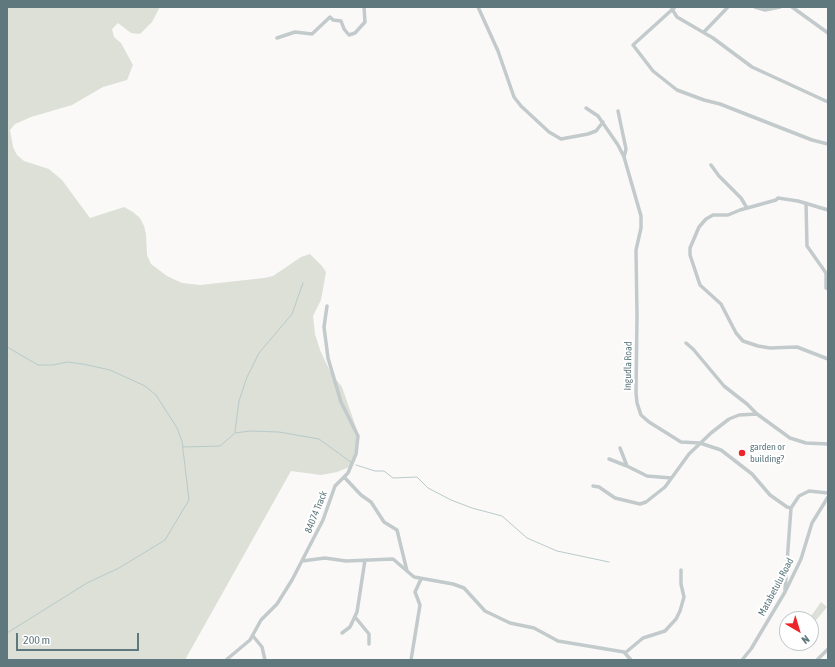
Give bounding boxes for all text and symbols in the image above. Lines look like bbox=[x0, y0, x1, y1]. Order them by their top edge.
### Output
street label: Ingudla Road bbox=[622, 341, 634, 391]
place label: garden or building? bbox=[750, 441, 785, 464]
marker: garden or building? bbox=[737, 448, 747, 458]
street label: 84074 Track bbox=[302, 489, 330, 535]
street label: Matabetulu Road bbox=[756, 556, 796, 618]
north arrow bbox=[779, 611, 819, 651]
scale bar bbox=[18, 625, 141, 651]
text: 200 m bbox=[23, 633, 50, 647]
text: N bbox=[800, 633, 812, 646]

